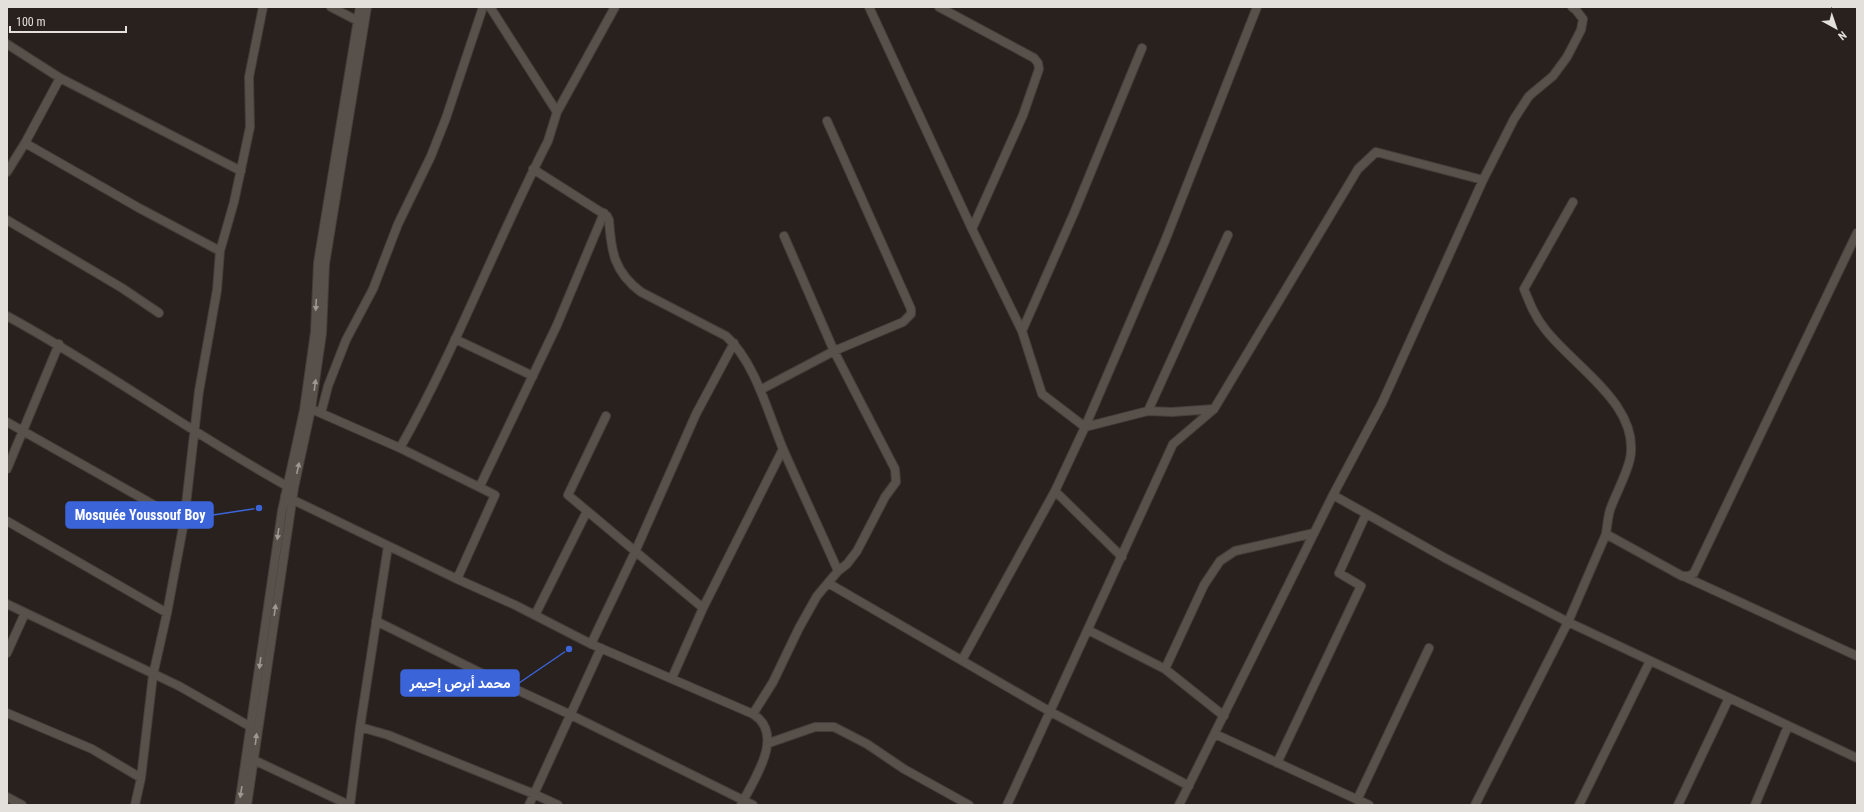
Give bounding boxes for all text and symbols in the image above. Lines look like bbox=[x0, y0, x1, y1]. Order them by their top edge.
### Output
scale bar bbox=[10, 8, 126, 34]
north arrow bbox=[1816, 8, 1856, 48]
text: 100 m bbox=[16, 15, 46, 29]
text: N bbox=[1835, 28, 1849, 43]
one-way arrow bbox=[313, 299, 319, 312]
one-way arrow bbox=[312, 379, 318, 391]
one-way arrow bbox=[296, 462, 302, 474]
callout: Mosquée Youssouf Boy bbox=[66, 502, 213, 528]
text: Mosquée Youssouf Boy bbox=[75, 507, 206, 523]
one-way arrow bbox=[275, 528, 281, 541]
one-way arrow bbox=[272, 604, 278, 616]
one-way arrow bbox=[257, 657, 263, 669]
callout: محمد أبرص إحيمر bbox=[401, 670, 519, 696]
text: محمد أبرص إحيمر bbox=[408, 675, 511, 693]
one-way arrow bbox=[253, 733, 260, 745]
one-way arrow bbox=[238, 786, 244, 798]

